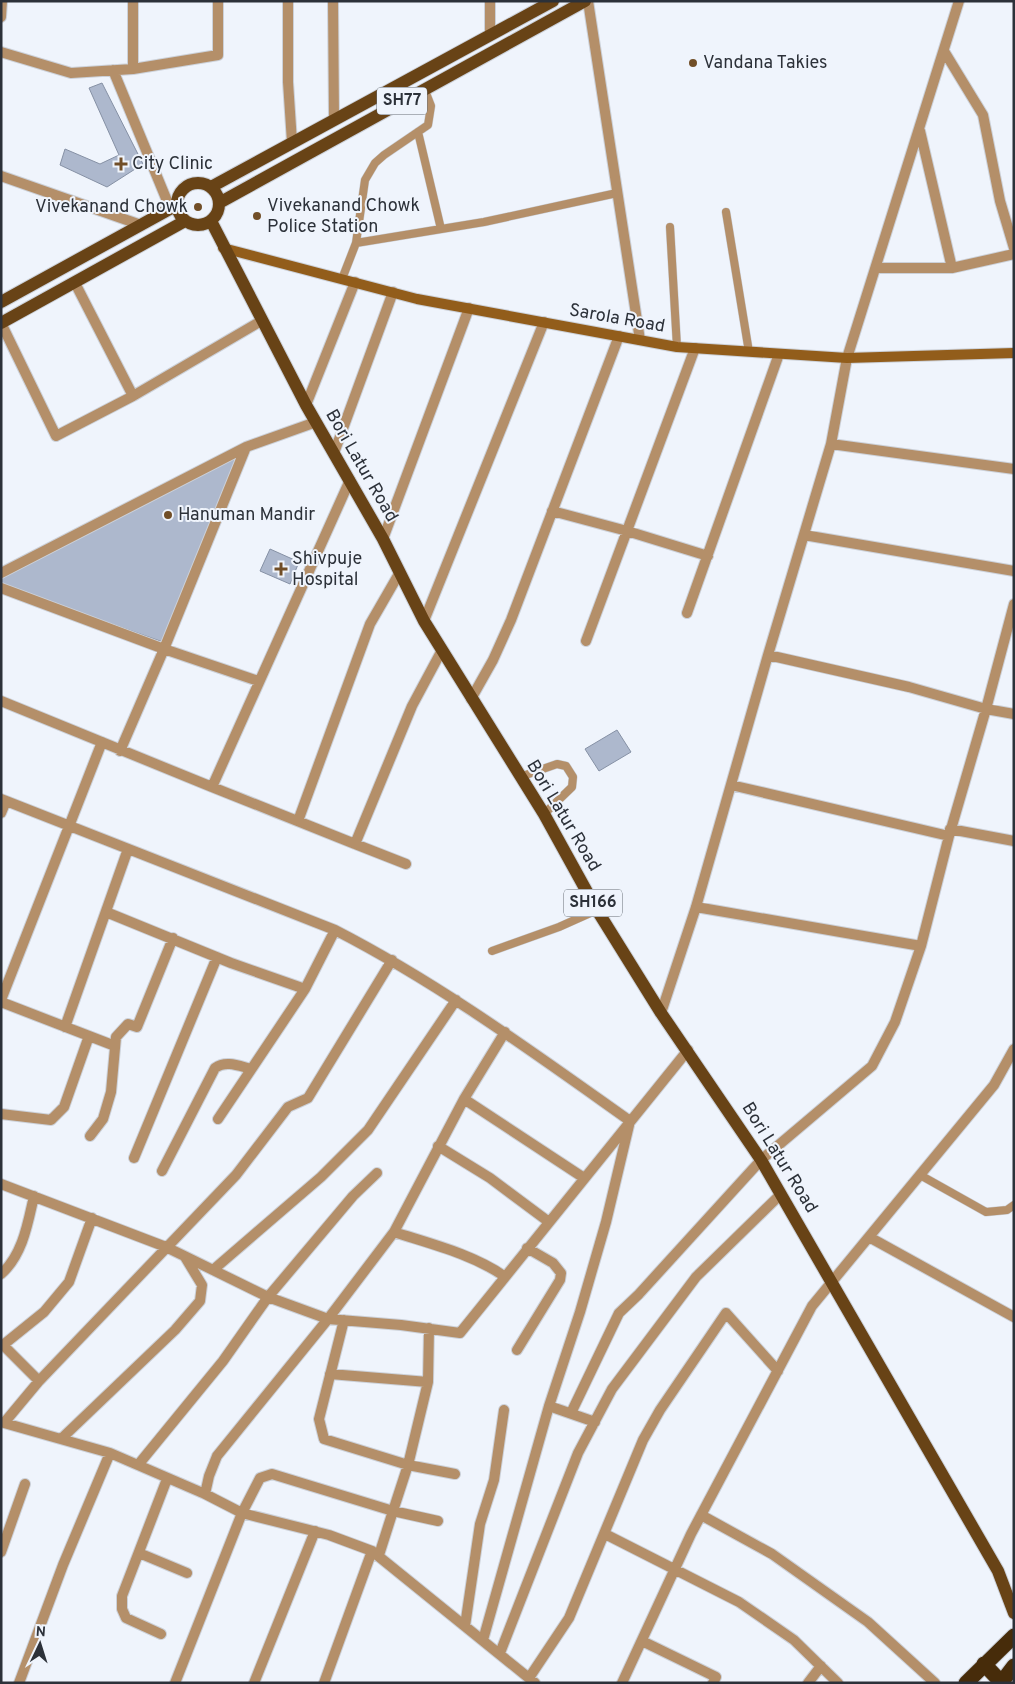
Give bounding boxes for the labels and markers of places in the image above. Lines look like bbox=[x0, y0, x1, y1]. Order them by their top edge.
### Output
place label: Vandana Takies bbox=[703, 52, 827, 75]
marker: Vandana Takies bbox=[687, 57, 699, 69]
place label: City Clinic bbox=[132, 153, 213, 176]
marker: City Clinic bbox=[114, 157, 128, 171]
place label: Vivekanand Chowk Police Station bbox=[267, 195, 420, 239]
place label: Vivekanand Chowk bbox=[35, 196, 188, 219]
marker: Vivekanand Chowk bbox=[192, 201, 204, 213]
marker: Vivekanand Chowk Police Station bbox=[251, 210, 263, 222]
place label: Hanuman Mandir bbox=[178, 504, 315, 527]
marker: Hanuman Mandir bbox=[162, 509, 174, 521]
place label: Shivpuje Hospital bbox=[292, 548, 362, 592]
marker: Shivpuje Hospital bbox=[274, 562, 288, 576]

